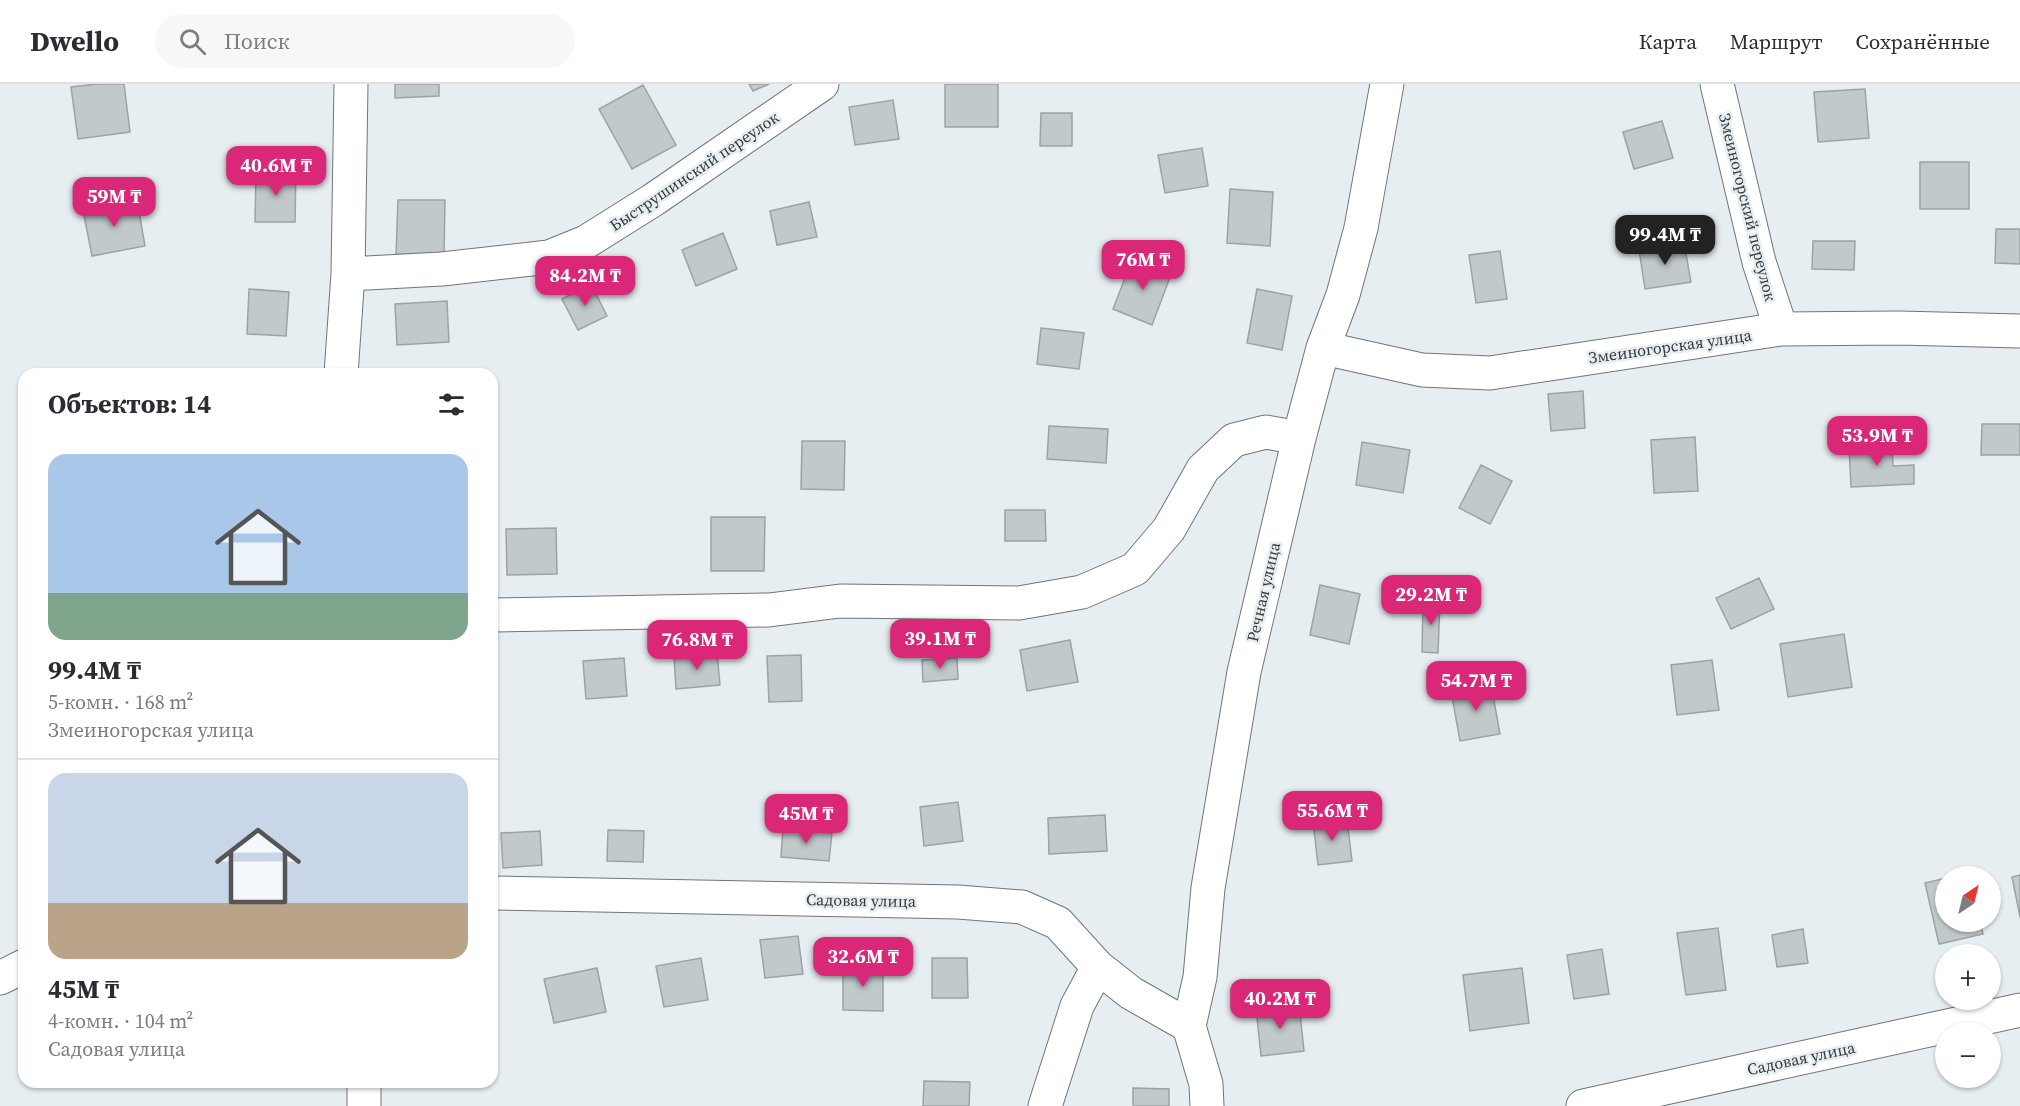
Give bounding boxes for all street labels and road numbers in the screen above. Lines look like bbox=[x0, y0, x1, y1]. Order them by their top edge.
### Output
street label: Быструшинский переулок bbox=[605, 106, 783, 236]
street label: Змеиногорский переулок bbox=[1714, 111, 1782, 304]
street label: Змеиногорская улица bbox=[1587, 324, 1754, 368]
street label: Речная улица bbox=[1241, 539, 1285, 644]
street label: Садовая улица bbox=[806, 888, 917, 912]
street label: Садовая улица bbox=[1745, 1036, 1858, 1080]

